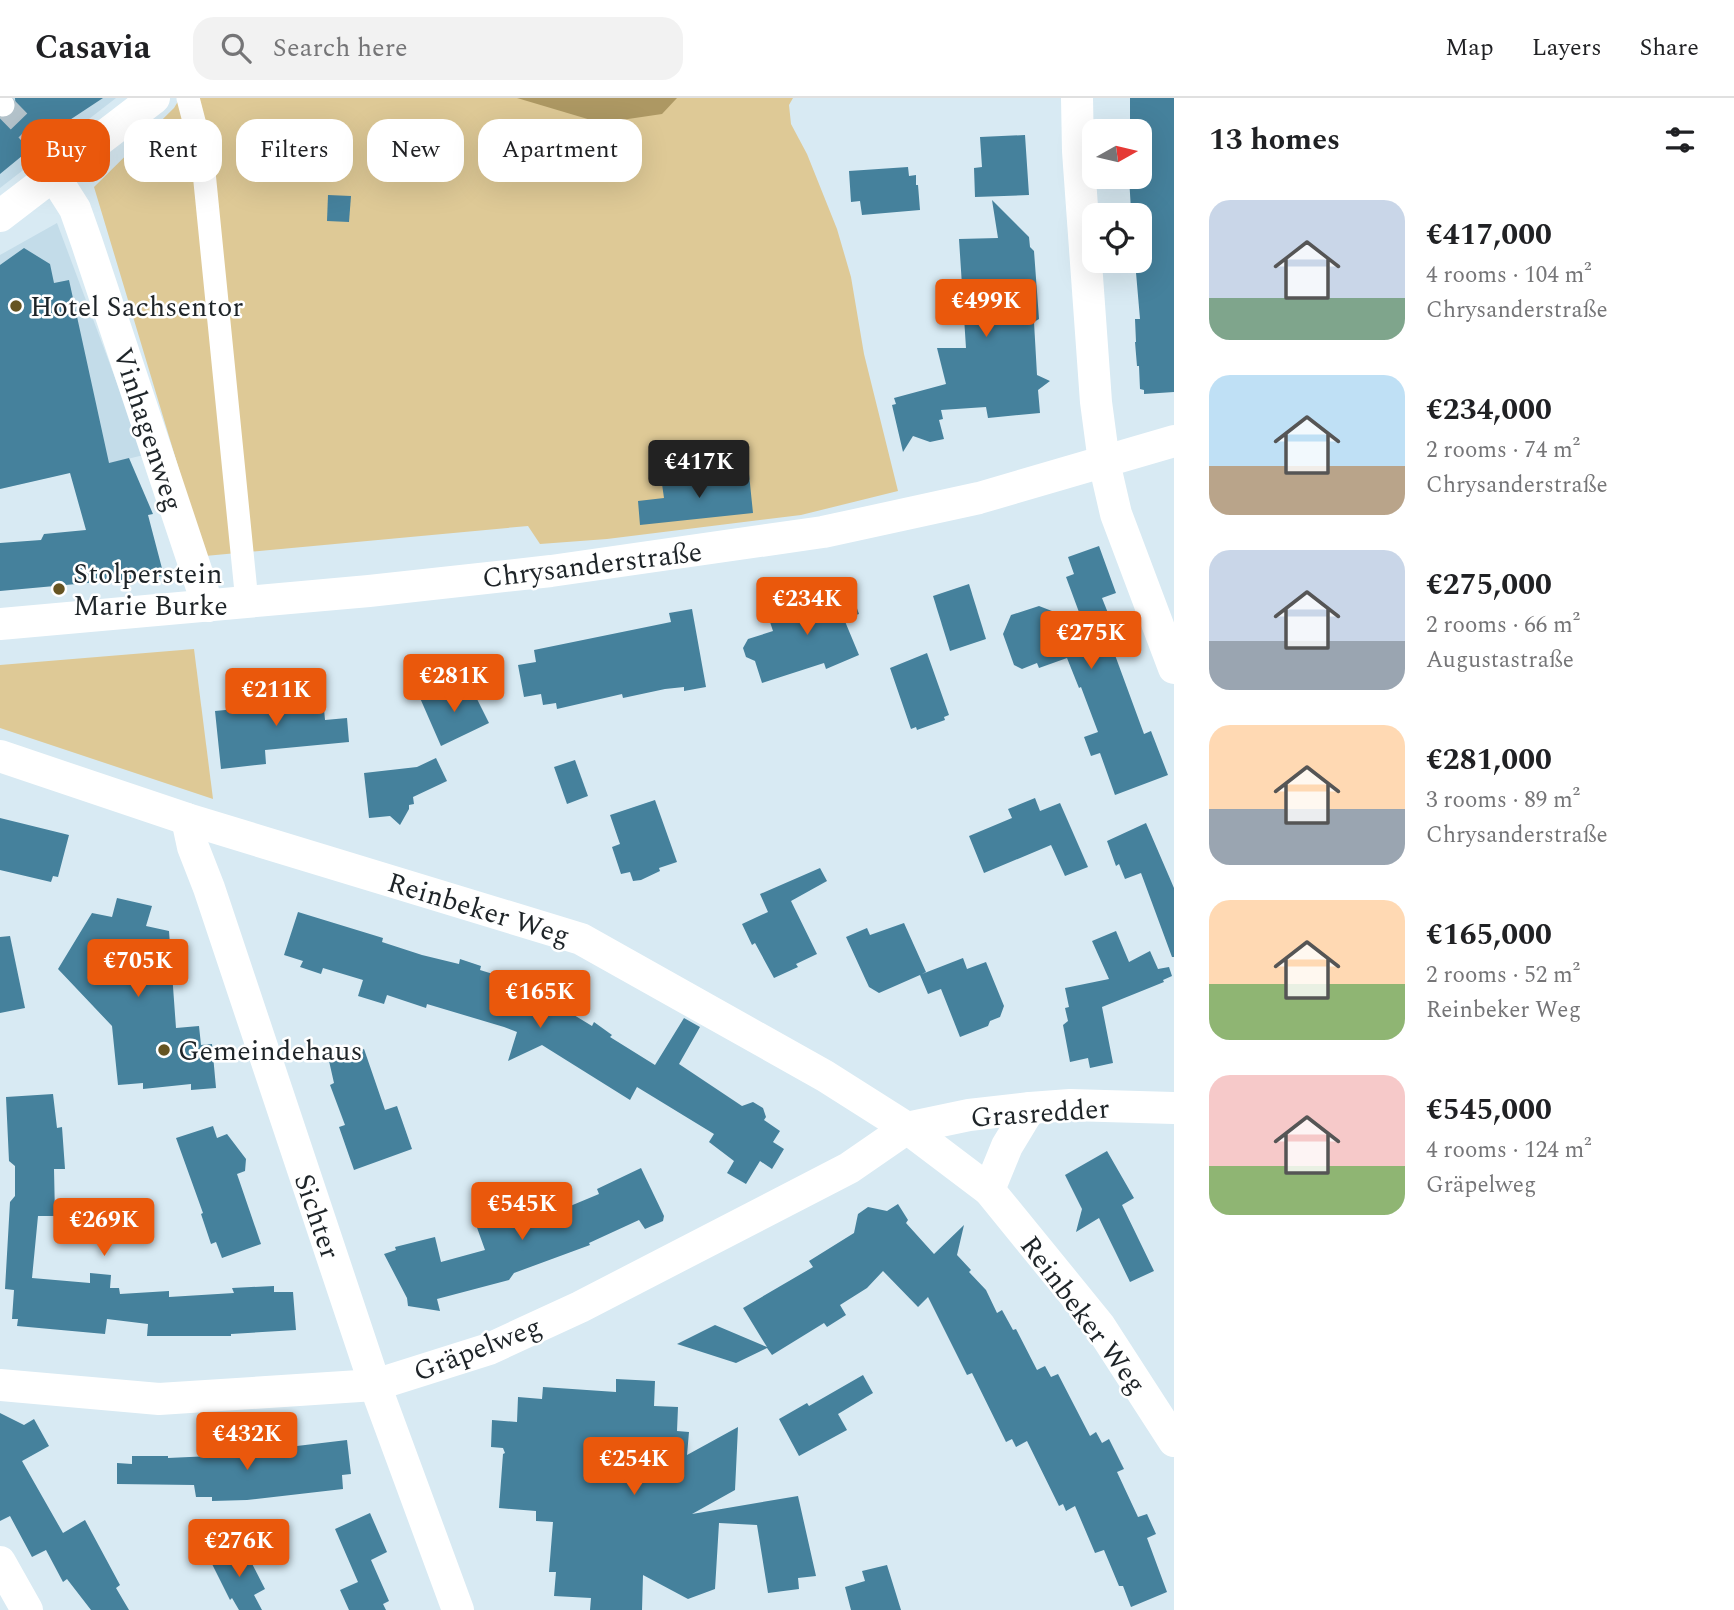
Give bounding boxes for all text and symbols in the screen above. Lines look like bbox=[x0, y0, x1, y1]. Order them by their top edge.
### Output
search box bbox=[193, 17, 683, 80]
text: Casavia bbox=[35, 23, 151, 73]
text: Search here bbox=[273, 28, 408, 68]
icon: search bbox=[217, 29, 255, 67]
text: Map bbox=[1445, 30, 1494, 66]
text: Layers bbox=[1532, 30, 1602, 66]
text: Share bbox=[1640, 30, 1699, 66]
text: 13 homes bbox=[1209, 117, 1340, 163]
chip: Buy bbox=[21, 119, 110, 182]
chip: Rent bbox=[124, 119, 222, 182]
chip: Filters bbox=[236, 119, 353, 182]
chip: New bbox=[367, 119, 464, 182]
chip: Apartment bbox=[478, 119, 642, 182]
north arrow bbox=[1082, 119, 1152, 189]
map controls bbox=[1082, 119, 1152, 273]
icon: filters bbox=[1661, 121, 1699, 159]
button: locate bbox=[1082, 203, 1152, 273]
text: €417,000 bbox=[1426, 212, 1552, 258]
icon: home bbox=[1265, 228, 1349, 312]
text: 4 rooms · 104 m² bbox=[1426, 258, 1592, 293]
pin: €499K bbox=[937, 280, 1035, 339]
text: €499K bbox=[951, 284, 1021, 319]
place label: Hotel Sachsentor bbox=[30, 286, 243, 329]
text: Chrysanderstraße bbox=[1426, 293, 1608, 328]
marker: Hotel Sachsentor bbox=[8, 298, 24, 314]
street label: Vinhagenweg bbox=[101, 342, 194, 517]
text: €234,000 bbox=[1426, 387, 1552, 433]
icon: home bbox=[1265, 403, 1349, 487]
text: 2 rooms · 74 m² bbox=[1426, 433, 1580, 468]
pin: €417K bbox=[650, 440, 748, 500]
text: €417K bbox=[664, 445, 734, 480]
text: Chrysanderstraße bbox=[1426, 468, 1608, 503]
street label: Chrysanderstraße bbox=[480, 531, 705, 600]
place label: Stolperstein Marie Burke bbox=[73, 553, 228, 628]
text: €275,000 bbox=[1426, 562, 1552, 608]
pin: €234K bbox=[758, 578, 856, 637]
icon: home bbox=[1265, 578, 1349, 662]
marker: Stolperstein Marie Burke bbox=[51, 581, 67, 597]
text: €234K bbox=[772, 582, 842, 617]
text: 2 rooms · 66 m² bbox=[1426, 608, 1580, 643]
pin: €275K bbox=[1042, 612, 1140, 671]
text: €275K bbox=[1056, 616, 1126, 651]
text: Augustastraße bbox=[1426, 643, 1574, 678]
pin: €281K bbox=[405, 654, 503, 714]
text: €281K bbox=[419, 659, 489, 694]
pin: €211K bbox=[227, 668, 325, 728]
text: €211K bbox=[241, 673, 311, 708]
text: €281,000 bbox=[1426, 737, 1552, 783]
icon: home bbox=[1265, 753, 1349, 837]
text: 3 rooms · 89 m² bbox=[1426, 783, 1580, 818]
text: Chrysanderstraße bbox=[1426, 818, 1608, 853]
street label: Reinbeker Weg bbox=[382, 861, 575, 958]
text: €165,000 bbox=[1426, 912, 1552, 958]
icon: home bbox=[1265, 928, 1349, 1012]
pin: €705K bbox=[89, 940, 187, 999]
text: €705K bbox=[103, 944, 173, 979]
text: 2 rooms · 52 m² bbox=[1426, 958, 1580, 993]
pin: €165K bbox=[491, 970, 589, 1030]
text: €165K bbox=[505, 975, 575, 1010]
text: Reinbeker Weg bbox=[1426, 993, 1581, 1028]
place label: Gemeindehaus bbox=[178, 1030, 363, 1073]
marker: Gemeindehaus bbox=[156, 1042, 172, 1058]
street label: Grasredder bbox=[969, 1087, 1111, 1140]
text: €545,000 bbox=[1426, 1087, 1552, 1133]
icon: home bbox=[1265, 1103, 1349, 1187]
text: 4 rooms · 124 m² bbox=[1426, 1133, 1592, 1168]
street label: Sichter bbox=[282, 1168, 351, 1265]
text: Gräpelweg bbox=[1426, 1168, 1536, 1203]
pin: €545K bbox=[473, 1182, 571, 1242]
text: €545K bbox=[487, 1187, 557, 1222]
pin: €269K bbox=[55, 1198, 153, 1258]
text: €269K bbox=[69, 1203, 139, 1238]
street label: Reinbeker Weg bbox=[1009, 1227, 1157, 1403]
street label: Gräpelweg bbox=[407, 1305, 548, 1394]
pin: €432K bbox=[198, 1412, 296, 1472]
text: €432K bbox=[212, 1417, 282, 1452]
pin: €254K bbox=[585, 1438, 683, 1497]
text: €254K bbox=[599, 1442, 669, 1477]
pin: €276K bbox=[190, 1520, 288, 1579]
text: €276K bbox=[204, 1524, 274, 1559]

